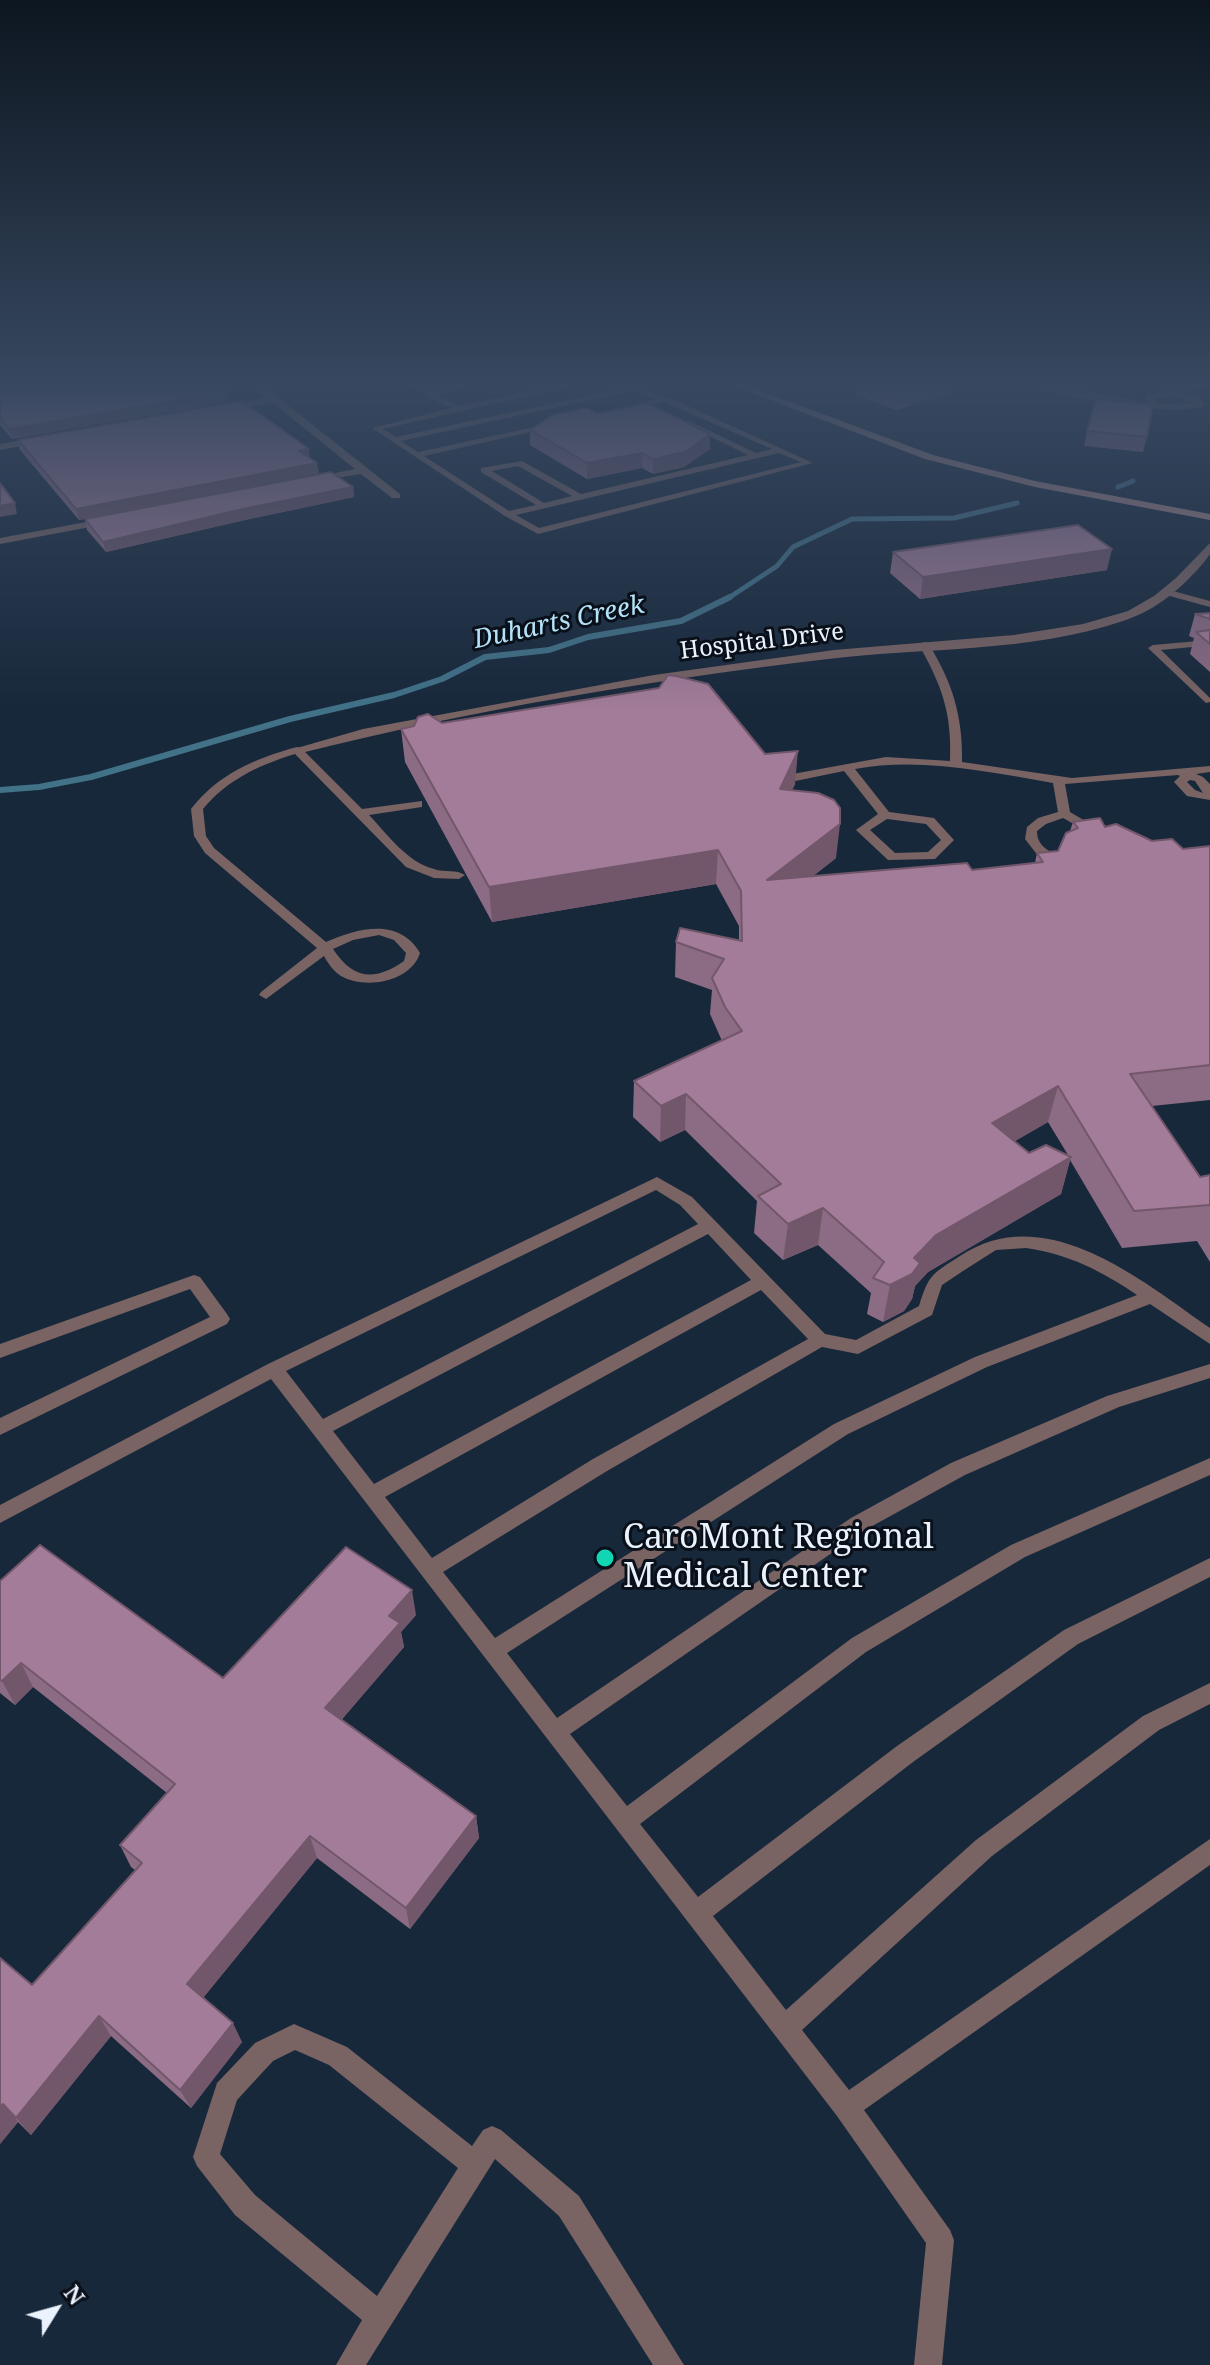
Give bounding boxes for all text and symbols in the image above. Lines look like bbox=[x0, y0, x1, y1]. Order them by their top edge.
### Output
water label: Duharts Creek bbox=[471, 590, 647, 656]
street label: Hospital Drive bbox=[678, 618, 846, 666]
place label: CaroMont Regional Medical Center bbox=[623, 1518, 934, 1598]
marker: CaroMont Regional Medical Center bbox=[594, 1547, 616, 1569]
north arrow bbox=[16, 2269, 96, 2349]
text: N bbox=[58, 2279, 92, 2311]

